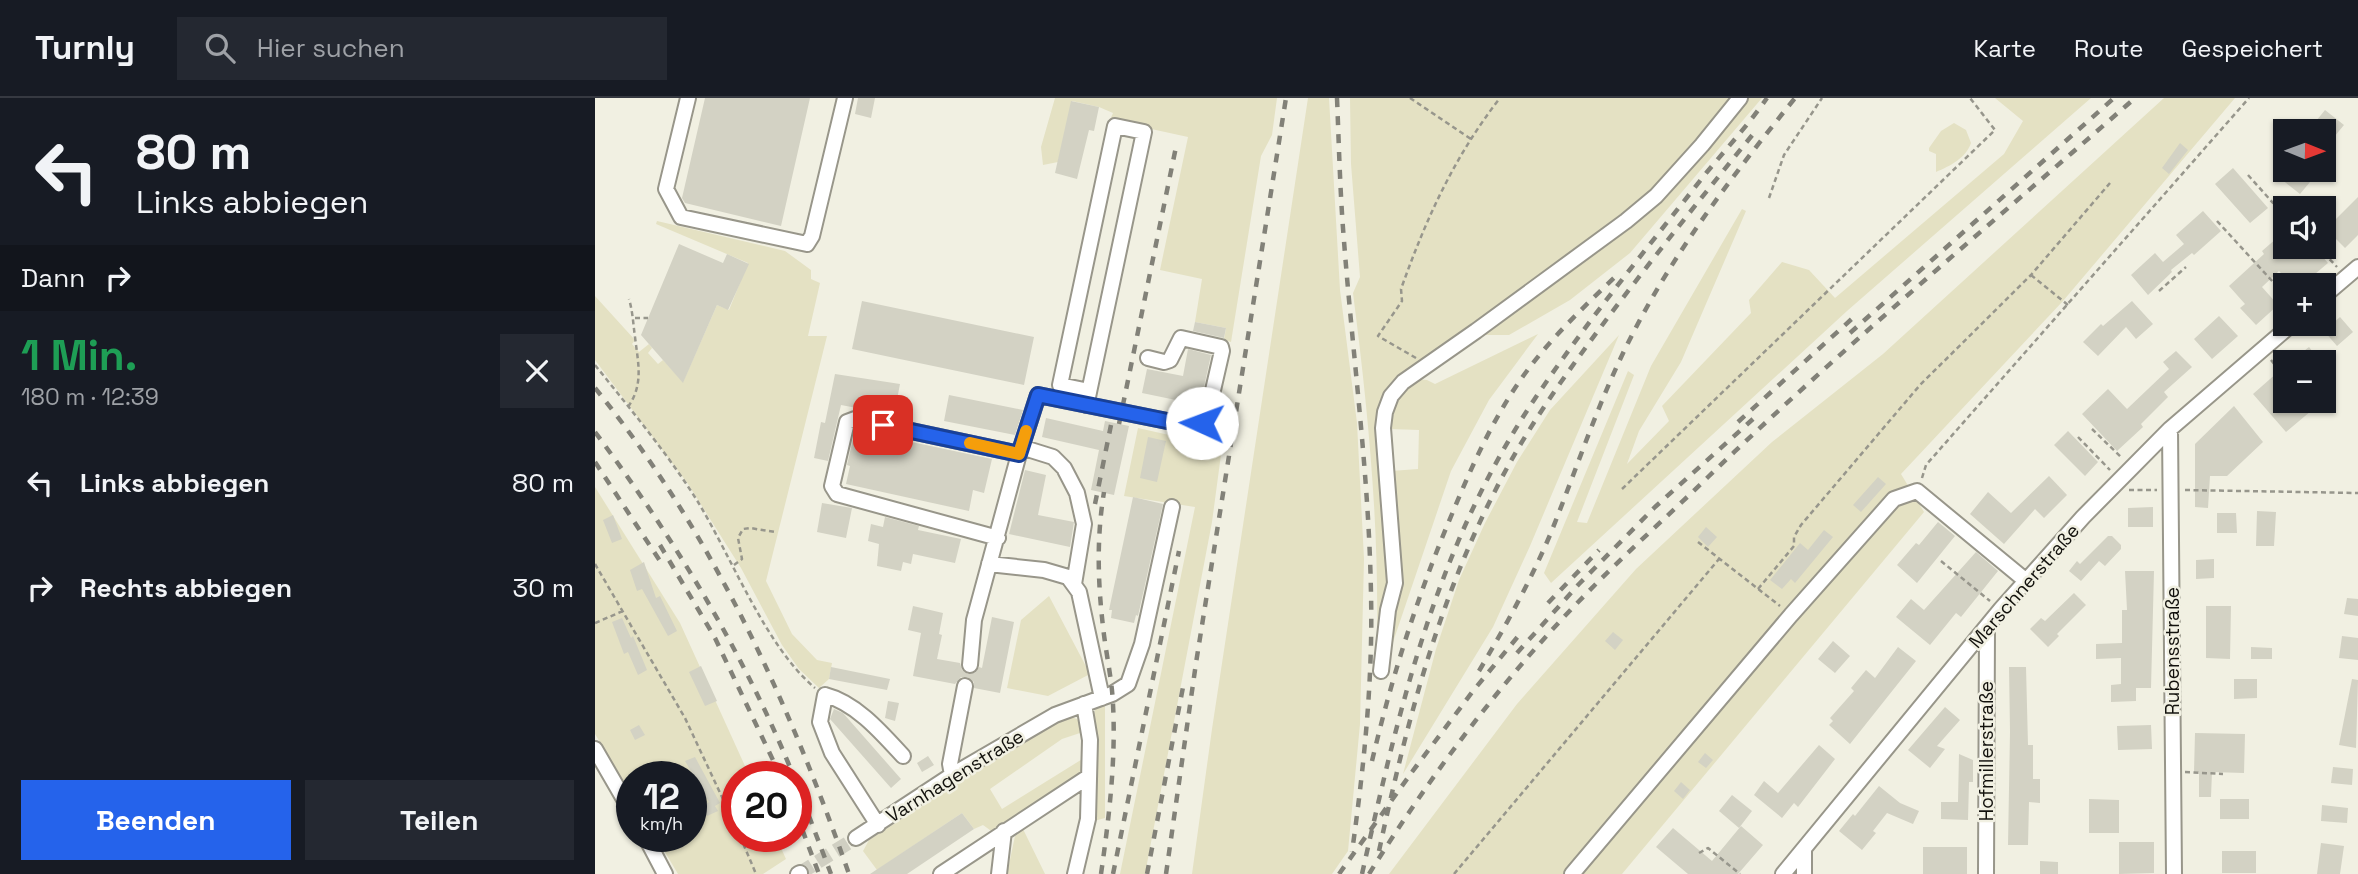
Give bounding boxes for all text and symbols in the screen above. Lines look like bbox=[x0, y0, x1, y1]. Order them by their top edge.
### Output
search box bbox=[177, 17, 667, 80]
text: Turnly bbox=[35, 27, 135, 69]
icon: search bbox=[201, 29, 239, 67]
text: Hier suchen bbox=[257, 31, 405, 65]
text: Karte bbox=[1974, 33, 2036, 64]
text: Route bbox=[2074, 33, 2143, 64]
text: Gespeichert bbox=[2181, 33, 2323, 64]
north arrow bbox=[2273, 119, 2336, 182]
map controls bbox=[2273, 119, 2336, 413]
text: 80 m bbox=[136, 121, 251, 183]
icon: left bbox=[21, 126, 112, 217]
text: Links abbiegen bbox=[136, 182, 368, 222]
button: sound bbox=[2273, 196, 2336, 259]
icon: right bbox=[99, 259, 137, 297]
text: Dann bbox=[21, 261, 85, 295]
button: + bbox=[2273, 273, 2336, 336]
text: 1 Min. bbox=[21, 329, 137, 382]
button: close bbox=[500, 334, 574, 408]
button: − bbox=[2273, 350, 2336, 413]
text: 180 m · 12:39 bbox=[21, 382, 159, 412]
position arrow bbox=[1165, 386, 1239, 460]
pin bbox=[853, 395, 913, 455]
icon: arrive bbox=[864, 406, 902, 444]
icon: left bbox=[21, 464, 59, 502]
text: Links abbiegen bbox=[80, 466, 269, 500]
text: 80 m bbox=[512, 466, 574, 500]
street label: Marschnerstraße bbox=[1963, 519, 2085, 653]
icon: right bbox=[21, 569, 59, 607]
text: Rechts abbiegen bbox=[80, 571, 292, 605]
text: 30 m bbox=[513, 571, 574, 605]
street label: Rubensstraße bbox=[2160, 587, 2185, 715]
street label: Hofmillerstraße bbox=[1974, 681, 1999, 821]
street label: Varnhagenstraße bbox=[881, 724, 1029, 828]
speed limit sign: 20 bbox=[721, 761, 812, 852]
text: 12 bbox=[643, 775, 680, 819]
button: Beenden bbox=[21, 780, 291, 860]
button: Teilen bbox=[305, 780, 574, 860]
text: km/h bbox=[640, 812, 683, 835]

